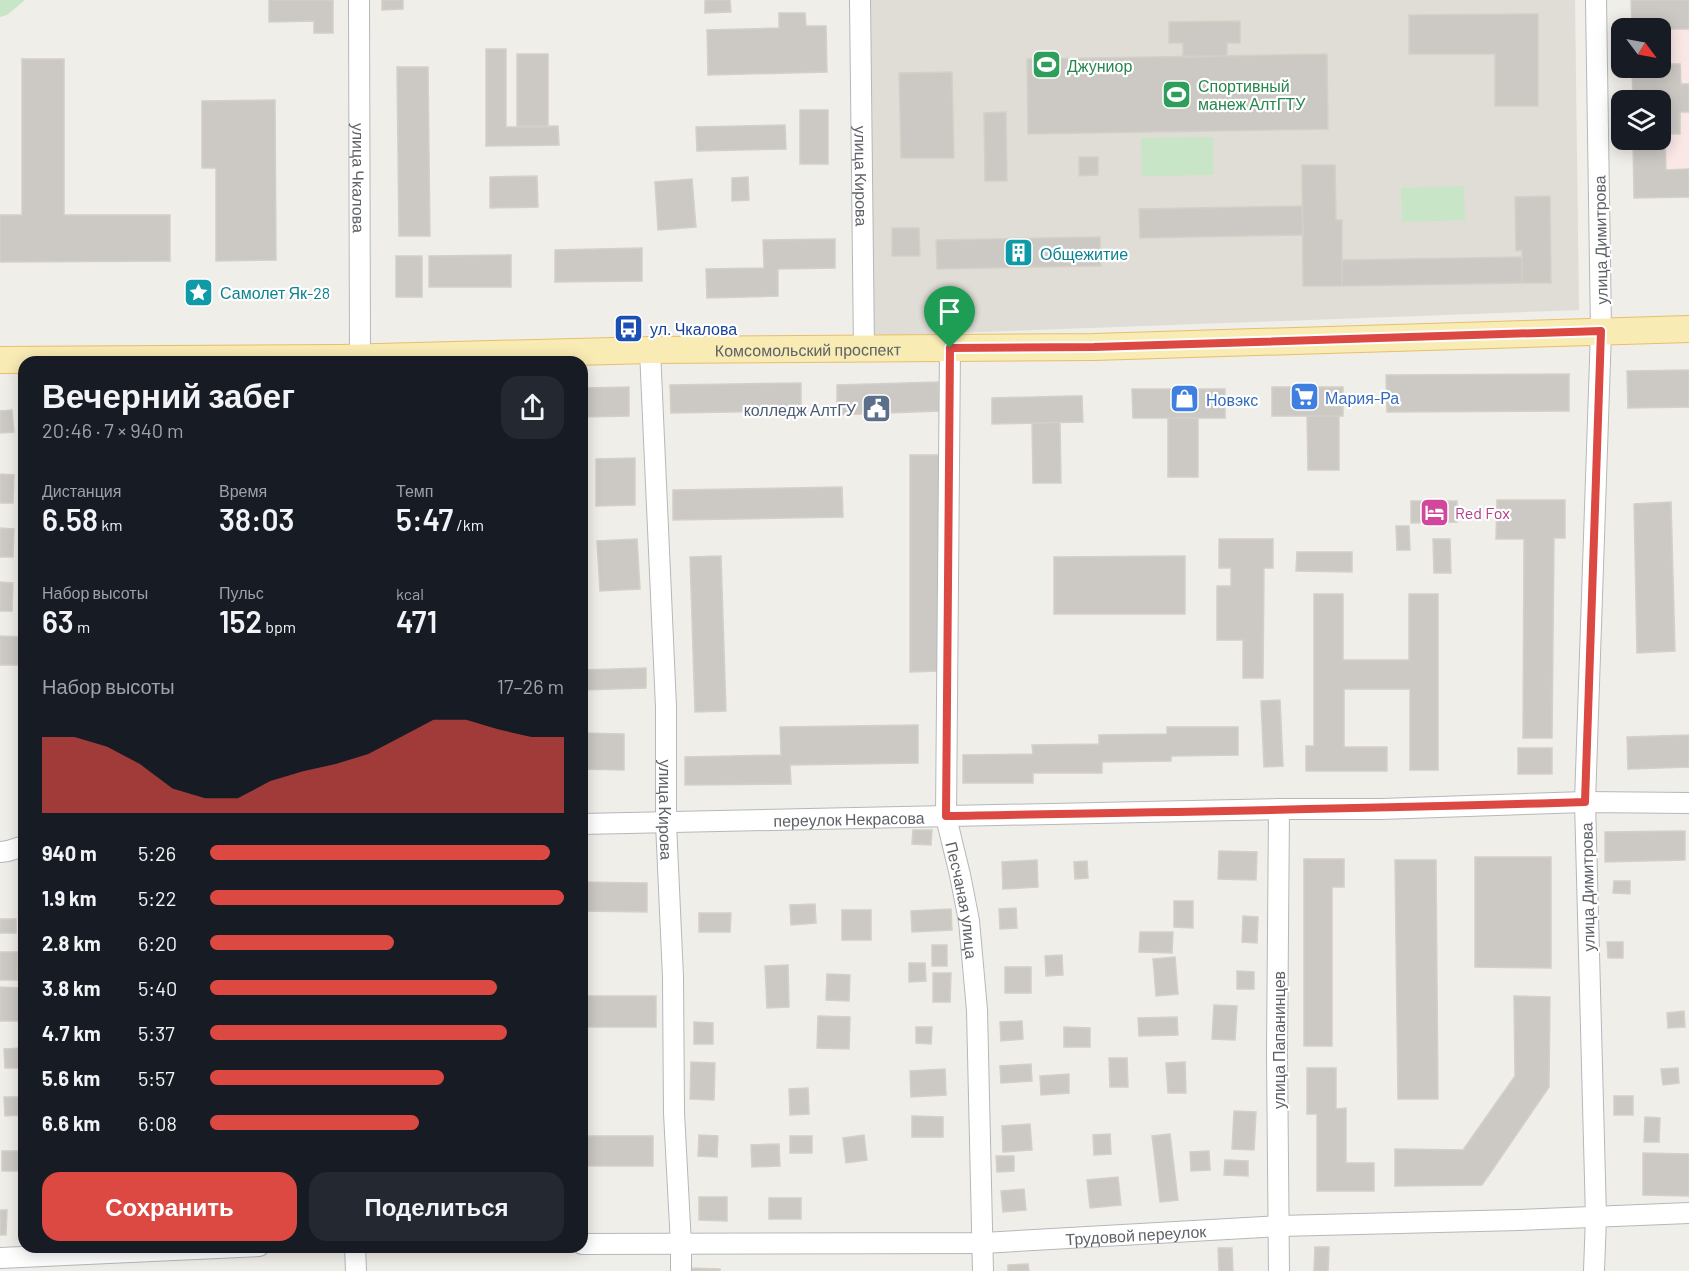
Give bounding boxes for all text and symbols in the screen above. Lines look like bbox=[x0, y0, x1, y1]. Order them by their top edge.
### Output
north arrow bbox=[1611, 18, 1671, 78]
map controls bbox=[1611, 18, 1671, 150]
sports icon: Джуниор bbox=[1030, 49, 1062, 81]
place label: Джуниор bbox=[1067, 56, 1132, 75]
place label: Спортивный манеж АлтГТУ bbox=[1198, 76, 1306, 113]
sports icon: Спортивный манеж АлтГТУ bbox=[1161, 78, 1193, 110]
button: layers bbox=[1611, 90, 1671, 150]
street label: улица Чкалова bbox=[350, 123, 369, 233]
street label: улица Кирова bbox=[852, 126, 872, 226]
street label: улица Димитрова bbox=[1589, 175, 1611, 305]
building icon: Общежитие bbox=[1003, 237, 1035, 269]
place label: Общежитие bbox=[1040, 244, 1128, 263]
place icon: Самолет Як-28 bbox=[183, 276, 215, 308]
place label: Самолет Як-28 bbox=[220, 283, 330, 302]
pin bbox=[924, 286, 975, 348]
icon: arrive bbox=[933, 295, 966, 328]
bus stop icon: ул. Чкалова bbox=[613, 312, 645, 344]
place label: ул. Чкалова bbox=[650, 319, 737, 338]
street label: Комсомольский проспект bbox=[715, 339, 902, 359]
text: Вечерний забег bbox=[42, 375, 295, 415]
button: share bbox=[501, 376, 564, 439]
supermarket icon: Мария-Ра bbox=[1288, 381, 1320, 413]
shop icon: Новэкс bbox=[1169, 383, 1201, 415]
place label: Мария-Ра bbox=[1325, 388, 1399, 407]
place label: Новэкс bbox=[1206, 390, 1258, 409]
public building icon: колледж АлтГУ bbox=[861, 393, 893, 425]
place label: колледж АлтГУ bbox=[744, 400, 857, 419]
text: 20:46 · 7 × 940 m bbox=[42, 418, 184, 442]
text: Дистанция bbox=[42, 481, 121, 500]
text: Время bbox=[219, 481, 267, 500]
text: Темп bbox=[396, 481, 433, 500]
hotel icon: Red Fox bbox=[1418, 496, 1450, 528]
text: 6.58 bbox=[42, 501, 98, 537]
text: 38:03 bbox=[219, 501, 295, 537]
text: 5:47 bbox=[396, 501, 453, 537]
place label: Red Fox bbox=[1455, 503, 1510, 522]
text: km bbox=[98, 515, 122, 534]
text: /km bbox=[453, 515, 484, 534]
text: Набор высоты bbox=[42, 583, 148, 602]
text: Пульс bbox=[219, 583, 264, 602]
text: kcal bbox=[396, 584, 424, 603]
text: 63 bbox=[42, 603, 74, 639]
text: 152 bbox=[219, 603, 262, 639]
text: 471 bbox=[396, 603, 437, 639]
text: m bbox=[74, 617, 90, 636]
text: bpm bbox=[262, 617, 296, 636]
text: Набор высоты bbox=[42, 674, 175, 698]
text: 17–26 m bbox=[497, 674, 564, 698]
street label: улица Кирова bbox=[657, 759, 677, 860]
street label: переулок Некрасова bbox=[773, 807, 925, 829]
street label: улица Димитрова bbox=[1576, 822, 1598, 952]
street label: Песчаная улица bbox=[943, 839, 982, 960]
text: 940 m bbox=[42, 841, 97, 865]
text: 5:26 bbox=[138, 841, 176, 865]
text: 1.9 km bbox=[42, 886, 96, 910]
text: 5:22 bbox=[138, 886, 177, 910]
text: 2.8 km bbox=[42, 931, 101, 955]
text: 6:20 bbox=[138, 931, 177, 955]
street label: улица Папанинцев bbox=[1269, 971, 1288, 1109]
text: 3.8 km bbox=[42, 976, 100, 1000]
text: 5:40 bbox=[138, 976, 177, 1000]
text: 4.7 km bbox=[42, 1021, 101, 1045]
text: 5:37 bbox=[138, 1021, 175, 1045]
text: 5.6 km bbox=[42, 1066, 100, 1090]
text: 5:57 bbox=[138, 1066, 175, 1090]
text: 6.6 km bbox=[42, 1111, 100, 1135]
text: 6:08 bbox=[138, 1111, 177, 1135]
button: Сохранить bbox=[42, 1172, 297, 1241]
button: Поделиться bbox=[309, 1172, 564, 1241]
street label: Трудовой переулок bbox=[1065, 1221, 1208, 1248]

